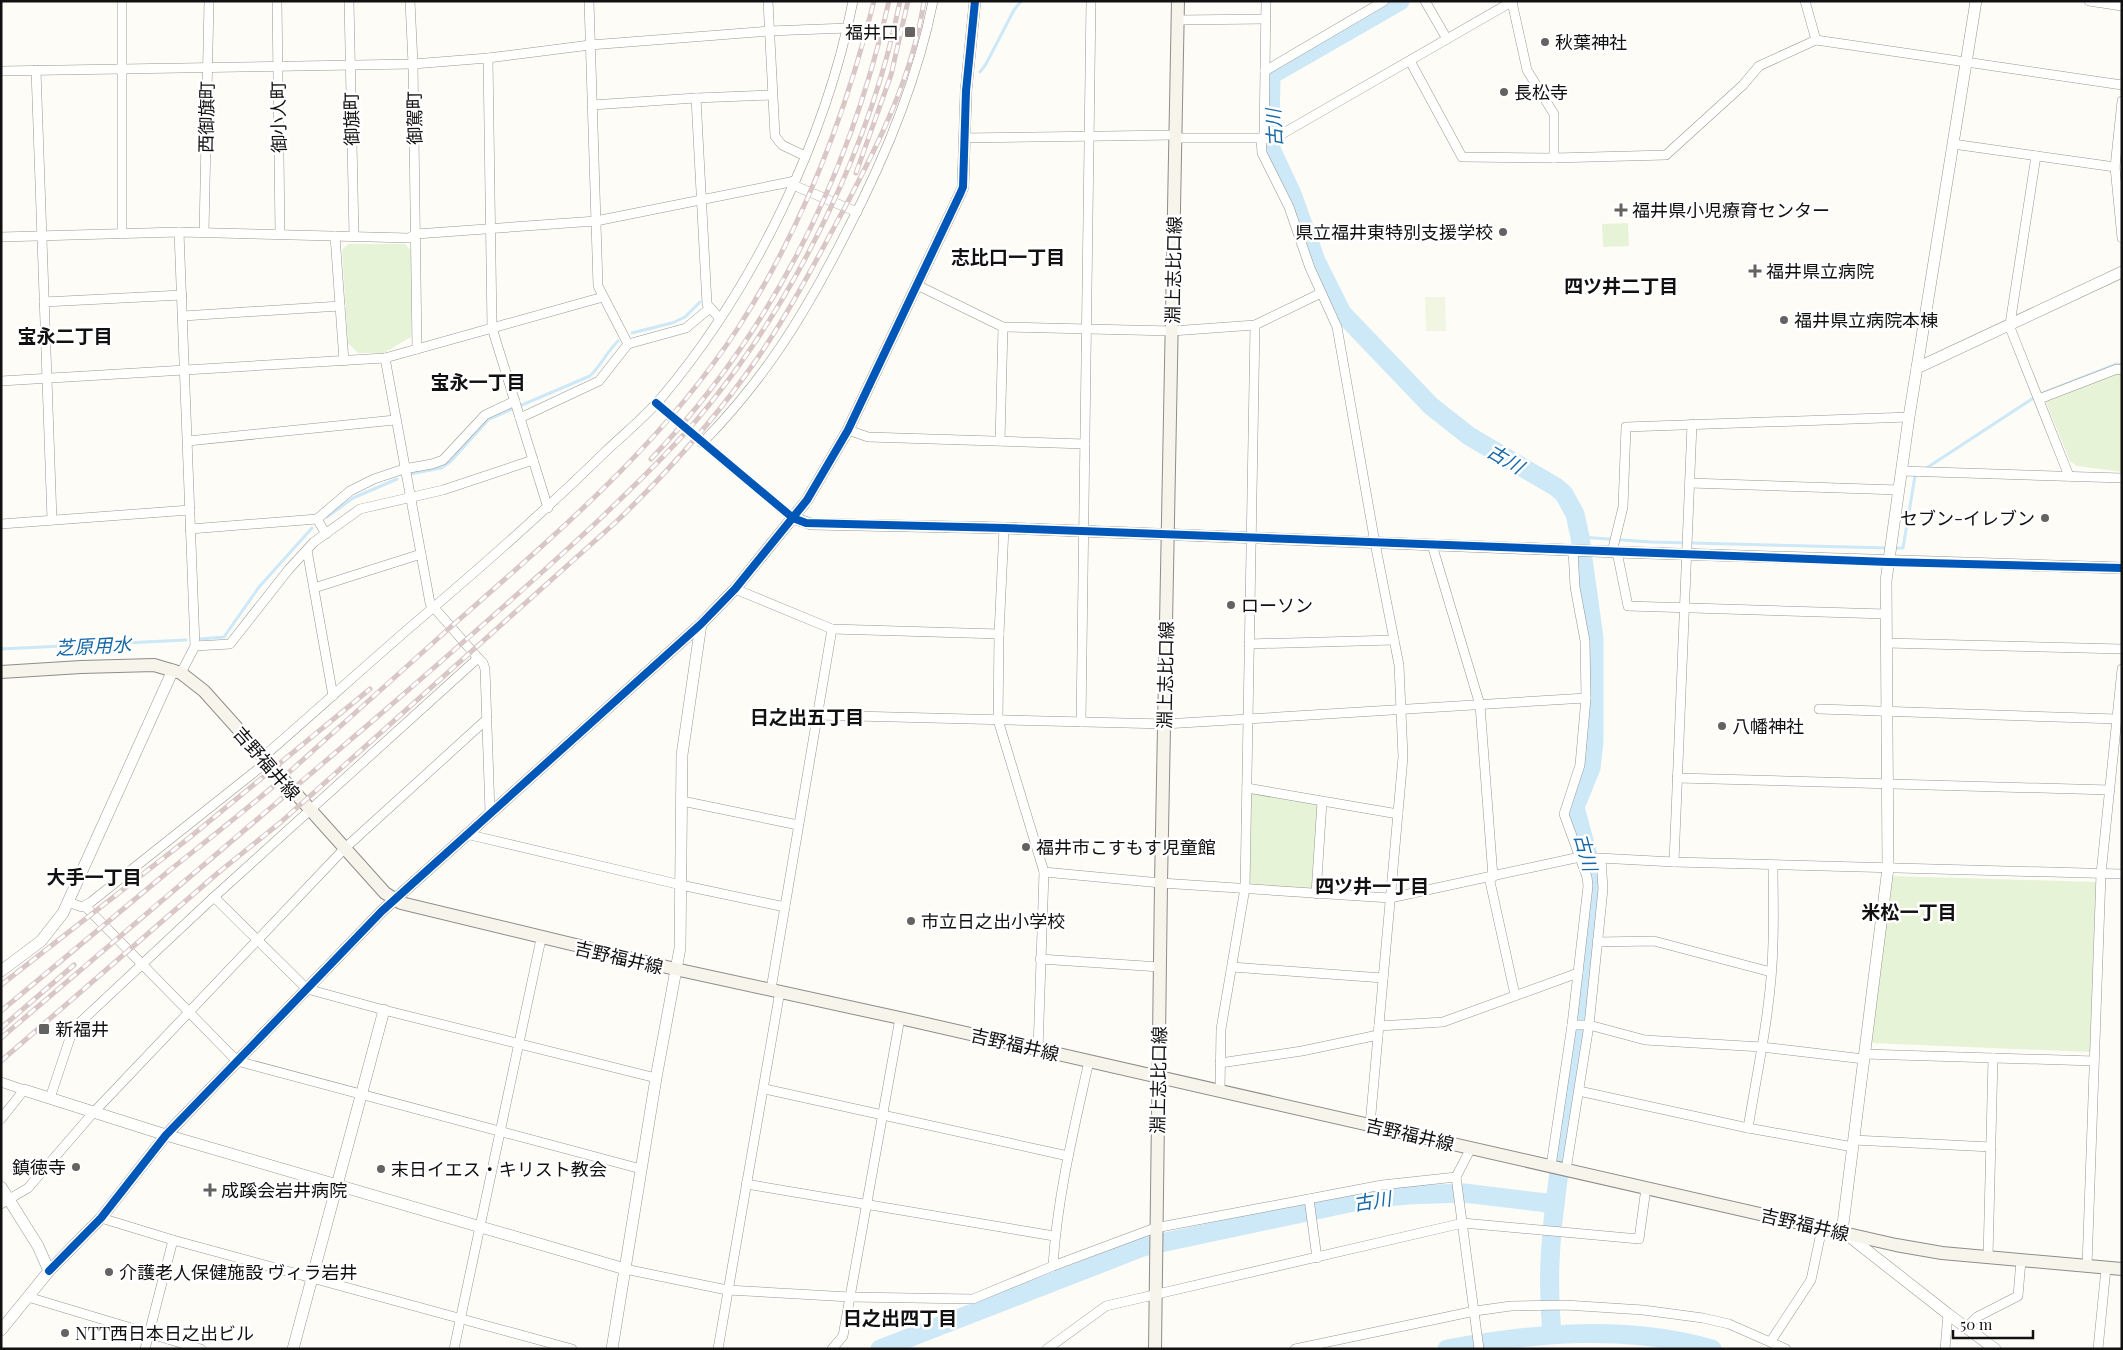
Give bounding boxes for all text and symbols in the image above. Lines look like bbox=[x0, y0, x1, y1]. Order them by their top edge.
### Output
place label: 福井口 bbox=[845, 20, 899, 44]
marker: 福井口 bbox=[903, 25, 917, 39]
place label: 秋葉神社 bbox=[1555, 30, 1627, 54]
marker: 秋葉神社 bbox=[1539, 36, 1551, 48]
place label: 長松寺 bbox=[1514, 80, 1568, 104]
street label: 西御旗町 bbox=[193, 81, 219, 153]
street label: 御小人町 bbox=[265, 81, 291, 153]
marker: 長松寺 bbox=[1498, 86, 1510, 98]
street label: 御駕町 bbox=[402, 91, 426, 145]
street label: 御旗町 bbox=[339, 92, 363, 146]
water label: 古川 bbox=[1259, 106, 1287, 148]
place label: 福井県小児療育センター bbox=[1632, 198, 1830, 222]
marker: 福井県小児療育センター bbox=[1614, 203, 1628, 217]
street label: 淵上志比口線 bbox=[1160, 216, 1186, 324]
place label: 県立福井東特別支援学校 bbox=[1295, 220, 1493, 244]
marker: 県立福井東特別支援学校 bbox=[1497, 226, 1509, 238]
district label: 志比口一丁目 bbox=[951, 243, 1065, 269]
place label: 福井県立病院 bbox=[1766, 259, 1874, 283]
marker: 福井県立病院 bbox=[1748, 264, 1762, 278]
district label: 四ツ井二丁目 bbox=[1564, 272, 1678, 298]
place label: 福井県立病院本棟 bbox=[1794, 308, 1938, 332]
marker: 福井県立病院本棟 bbox=[1778, 314, 1790, 326]
district label: 宝永二丁目 bbox=[17, 322, 113, 348]
district label: 宝永一丁目 bbox=[430, 368, 526, 394]
water label: 古川 bbox=[1483, 437, 1531, 480]
place label: セブン-イレブン bbox=[1900, 506, 2035, 530]
marker: セブン-イレブン bbox=[2039, 512, 2051, 524]
place label: ローソン bbox=[1241, 593, 1313, 617]
marker: ローソン bbox=[1225, 599, 1237, 611]
street label: 淵上志比口線 bbox=[1152, 621, 1178, 729]
water label: 芝原用水 bbox=[54, 630, 134, 660]
district label: 日之出五丁目 bbox=[750, 703, 864, 729]
place label: 八幡神社 bbox=[1732, 714, 1804, 738]
marker: 八幡神社 bbox=[1716, 720, 1728, 732]
street label: 吉野福井線 bbox=[228, 721, 306, 805]
water label: 古川 bbox=[1570, 830, 1605, 876]
place label: 福井市こすもす児童館 bbox=[1036, 835, 1216, 859]
marker: 福井市こすもす児童館 bbox=[1020, 841, 1032, 853]
district label: 大手一丁目 bbox=[46, 863, 142, 889]
district label: 四ツ井一丁目 bbox=[1315, 872, 1429, 898]
district label: 米松一丁目 bbox=[1861, 898, 1957, 924]
place label: 市立日之出小学校 bbox=[921, 909, 1065, 933]
marker: 市立日之出小学校 bbox=[905, 915, 917, 927]
street label: 吉野福井線 bbox=[572, 935, 666, 979]
place label: 新福井 bbox=[55, 1017, 109, 1041]
marker: 新福井 bbox=[37, 1022, 51, 1036]
street label: 吉野福井線 bbox=[968, 1022, 1062, 1066]
street label: 淵上志比口線 bbox=[1145, 1026, 1171, 1134]
street label: 吉野福井線 bbox=[1363, 1112, 1457, 1156]
place label: 鎮徳寺 bbox=[12, 1155, 66, 1179]
place label: 末日イエス・キリスト教会 bbox=[391, 1157, 607, 1181]
marker: 鎮徳寺 bbox=[70, 1161, 82, 1173]
marker: 末日イエス・キリスト教会 bbox=[375, 1163, 387, 1175]
place label: 成蹊会岩井病院 bbox=[221, 1178, 347, 1202]
marker: 成蹊会岩井病院 bbox=[203, 1183, 217, 1197]
water label: 古川 bbox=[1351, 1184, 1395, 1216]
street label: 吉野福井線 bbox=[1758, 1202, 1852, 1246]
place label: 介護老人保健施設 ヴィラ岩井 bbox=[119, 1260, 357, 1284]
marker: 介護老人保健施設 ヴィラ岩井 bbox=[103, 1266, 115, 1278]
district label: 日之出四丁目 bbox=[843, 1304, 957, 1330]
scale bar bbox=[1953, 1308, 2033, 1340]
text: 50 m bbox=[1960, 1314, 1993, 1334]
place label: NTT西日本日之出ビル bbox=[75, 1321, 254, 1345]
marker: NTT西日本日之出ビル bbox=[59, 1327, 71, 1339]

